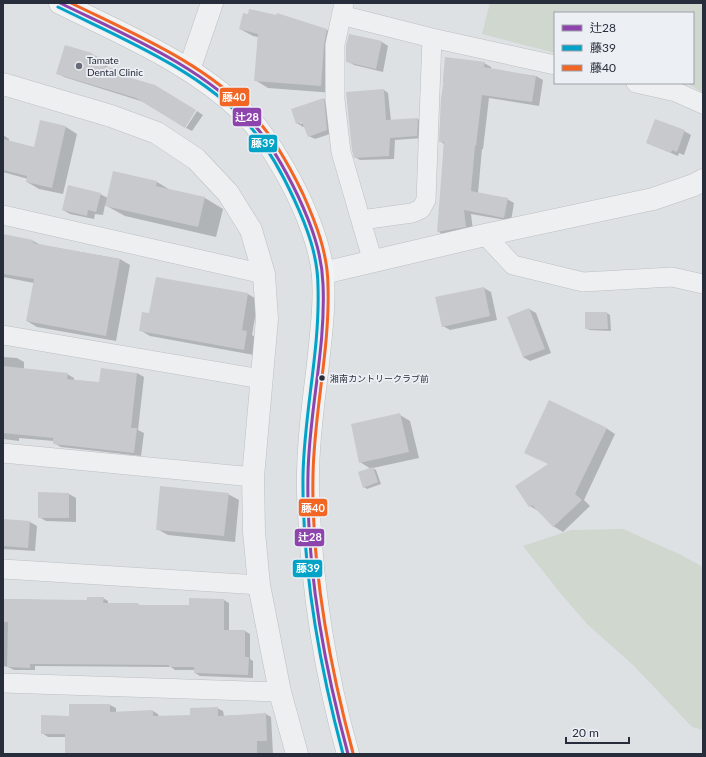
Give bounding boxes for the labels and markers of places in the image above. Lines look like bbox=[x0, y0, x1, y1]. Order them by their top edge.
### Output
place label: Tamate Dental Clinic bbox=[87, 54, 143, 78]
marker: Tamate Dental Clinic bbox=[74, 61, 84, 71]
marker: 湘南カントリークラブ前 bbox=[317, 373, 327, 383]
place label: 湘南カントリークラブ前 bbox=[330, 373, 429, 384]

